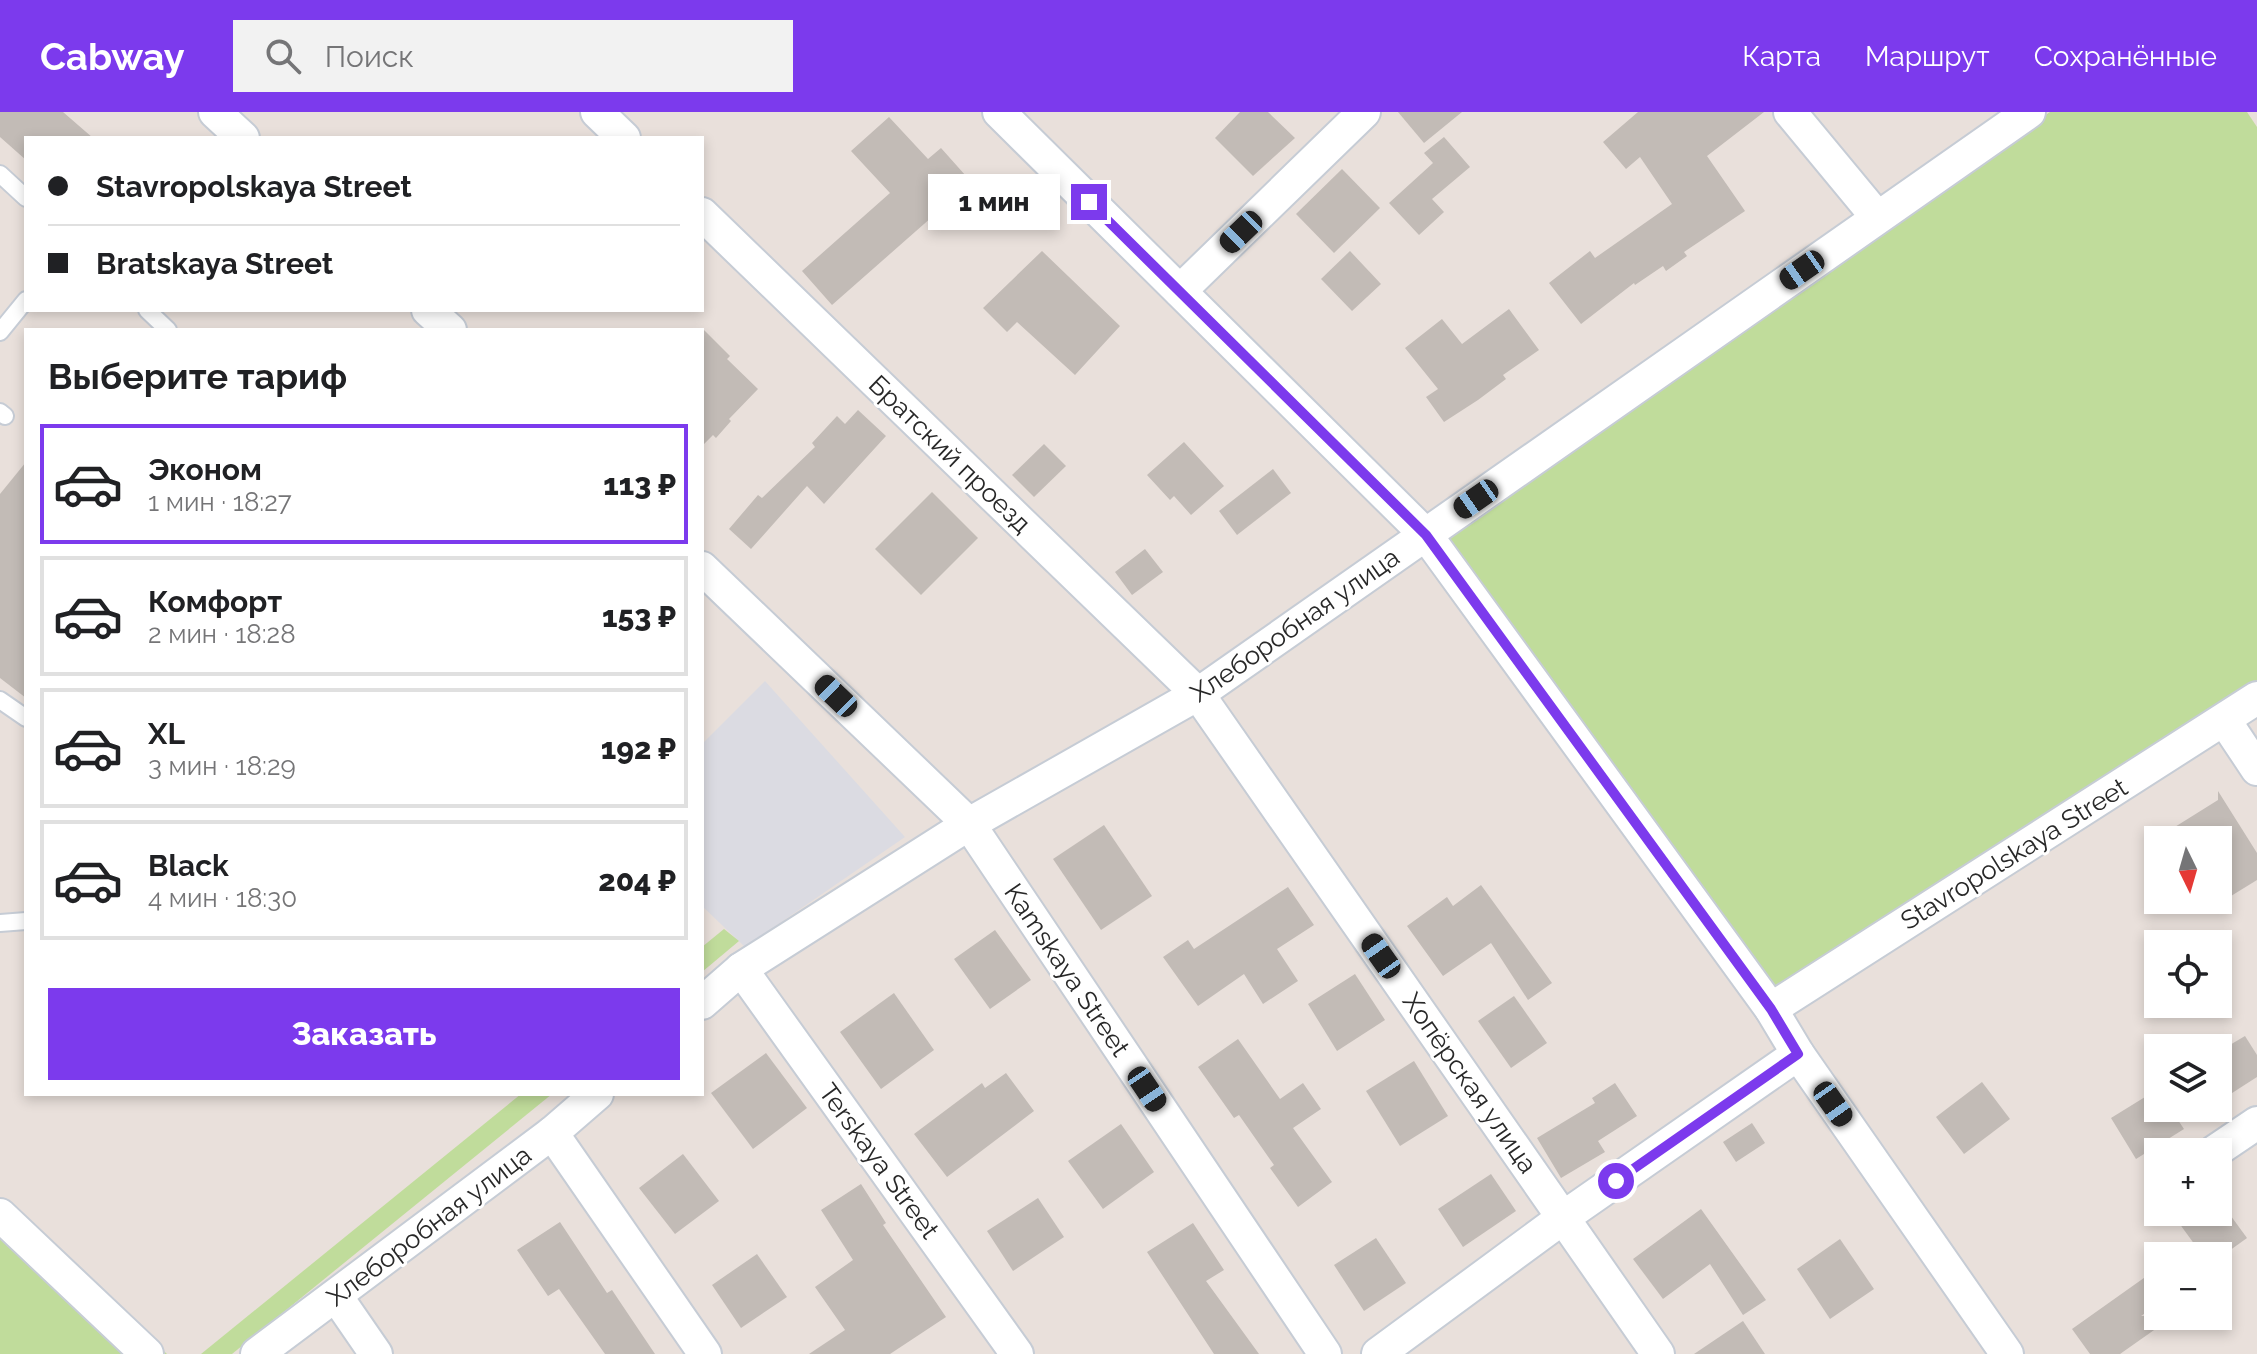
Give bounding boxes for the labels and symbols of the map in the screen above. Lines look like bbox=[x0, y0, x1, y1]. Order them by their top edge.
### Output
callout: 1 мин bbox=[929, 174, 1061, 230]
route end bbox=[1071, 184, 1107, 220]
car bbox=[1215, 207, 1267, 257]
car bbox=[1775, 246, 1829, 294]
street label: Братский проезд bbox=[863, 369, 1037, 539]
car bbox=[1449, 475, 1503, 523]
street label: Хлеборобная улица bbox=[1185, 542, 1405, 708]
car bbox=[810, 671, 862, 721]
street label: Stavropolskaya Street bbox=[1895, 772, 2133, 936]
north arrow bbox=[2144, 826, 2232, 914]
street label: Kamskaya Street bbox=[998, 878, 1136, 1062]
car bbox=[1357, 929, 1405, 983]
street label: Хопёрская улица bbox=[1397, 987, 1543, 1179]
car bbox=[1124, 1062, 1170, 1116]
car bbox=[1809, 1077, 1857, 1131]
street label: Terskaya Street bbox=[813, 1078, 945, 1244]
street label: Хлеборобная улица bbox=[321, 1140, 537, 1312]
route start bbox=[1598, 1163, 1634, 1199]

